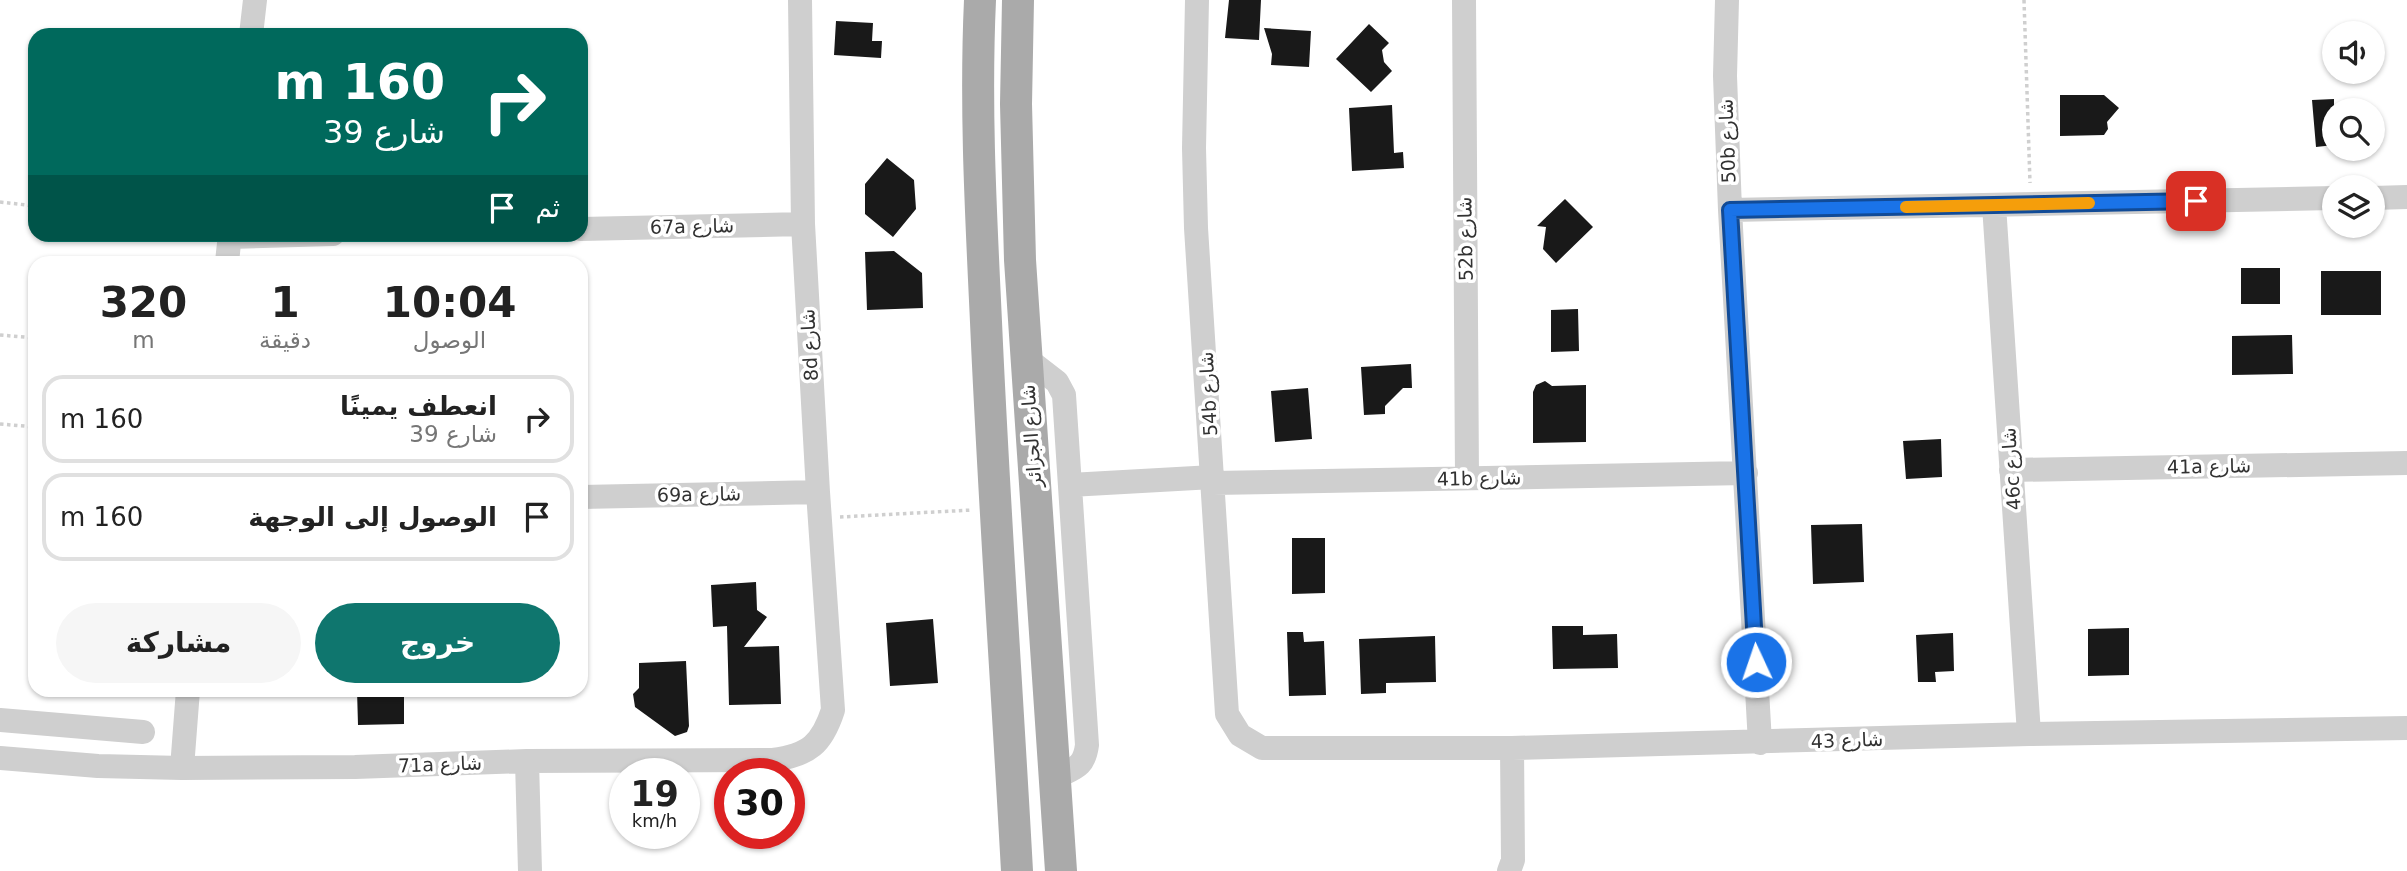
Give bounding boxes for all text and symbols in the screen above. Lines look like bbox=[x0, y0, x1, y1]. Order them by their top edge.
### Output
map controls bbox=[2322, 21, 2385, 238]
button: sound bbox=[2322, 21, 2385, 84]
text: 160 m bbox=[275, 54, 445, 111]
icon: right bbox=[469, 56, 560, 147]
street label: 50b شارع bbox=[1715, 98, 1740, 184]
button: search bbox=[2322, 98, 2385, 161]
text: شارع 39 bbox=[323, 113, 445, 151]
pin bbox=[2166, 171, 2226, 231]
button: layers bbox=[2322, 175, 2385, 238]
icon: arrive bbox=[2177, 182, 2215, 220]
icon: arrive bbox=[483, 189, 521, 227]
text: ثم bbox=[535, 193, 560, 223]
street label: 52b شارع bbox=[1453, 197, 1478, 281]
street label: 67a شارع bbox=[650, 214, 734, 239]
text: 320 bbox=[100, 278, 187, 327]
text: 1 bbox=[270, 278, 300, 327]
text: 10:04 bbox=[383, 278, 516, 327]
street label: 8d شارع bbox=[796, 308, 823, 382]
text: m bbox=[132, 327, 155, 353]
text: دقيقة bbox=[259, 327, 311, 353]
text: الوصول bbox=[413, 327, 486, 353]
street label: 54b شارع bbox=[1195, 351, 1222, 437]
street label: شارع الجزائر bbox=[1016, 384, 1047, 489]
text: انعطف يمينًا bbox=[340, 391, 497, 421]
icon: right bbox=[518, 400, 556, 438]
text: 160 m bbox=[60, 404, 143, 434]
text: شارع 39 bbox=[409, 421, 497, 447]
street label: 46c شارع bbox=[1997, 427, 2026, 511]
street label: 41a شارع bbox=[2167, 454, 2251, 479]
street label: 41b شارع bbox=[1437, 466, 1521, 491]
street label: 69a شارع bbox=[657, 482, 741, 507]
icon: arrive bbox=[518, 498, 556, 536]
text: 160 m bbox=[60, 502, 143, 532]
text: الوصول إلى الوجهة bbox=[248, 502, 497, 532]
button: مشاركة bbox=[56, 603, 301, 683]
button: خروج bbox=[315, 603, 560, 683]
position arrow bbox=[1719, 625, 1793, 699]
street label: شارع 43 bbox=[1810, 728, 1884, 753]
street label: 71a شارع bbox=[398, 752, 482, 777]
speed limit sign: 30 bbox=[714, 758, 805, 849]
text: 19 bbox=[630, 774, 679, 814]
text: km/h bbox=[632, 810, 677, 831]

